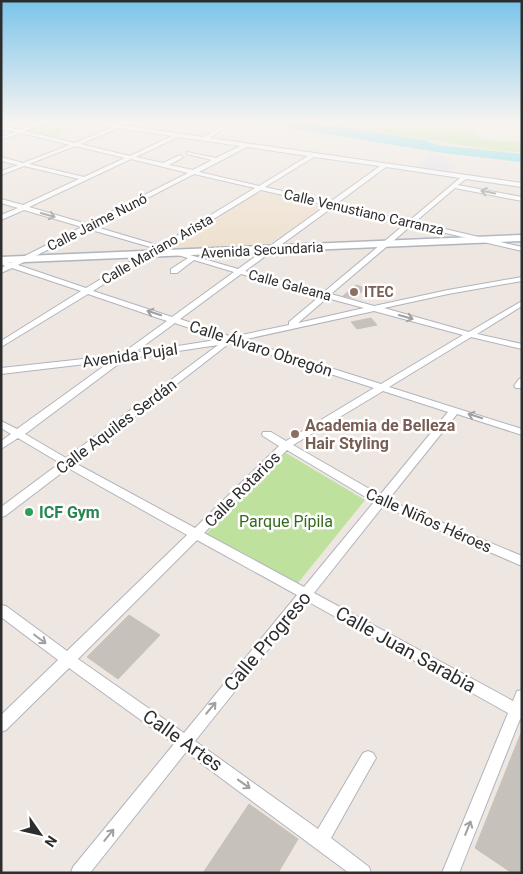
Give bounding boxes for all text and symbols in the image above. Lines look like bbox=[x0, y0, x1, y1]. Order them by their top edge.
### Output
street label: Calle Venustiano Carranza bbox=[282, 186, 446, 238]
one-way arrow bbox=[480, 187, 496, 197]
street label: Calle Jaime Nunó bbox=[44, 190, 150, 254]
one-way arrow bbox=[40, 211, 56, 220]
street label: Calle Mariano Arista bbox=[98, 211, 216, 287]
street label: Avenida Secundaria bbox=[200, 239, 324, 261]
street label: Calle Galeana bbox=[247, 266, 333, 304]
place label: ITEC bbox=[364, 284, 394, 300]
marker: ITEC bbox=[348, 286, 360, 298]
one-way arrow bbox=[146, 308, 162, 318]
one-way arrow bbox=[398, 313, 414, 323]
street label: Calle Álvaro Obregón bbox=[187, 316, 335, 381]
street label: Avenida Pujal bbox=[81, 339, 179, 372]
street label: Calle Aquiles Serdán bbox=[52, 375, 180, 478]
one-way arrow bbox=[468, 411, 484, 421]
place label: Academia de Belleza Hair Styling bbox=[305, 416, 456, 453]
marker: Academia de Belleza Hair Styling bbox=[289, 428, 301, 440]
street label: Calle Rotarios bbox=[201, 448, 284, 531]
street label: Calle Niños Héroes bbox=[363, 484, 495, 557]
place label: ICF Gym bbox=[39, 503, 100, 522]
marker: ICF Gym bbox=[23, 506, 35, 518]
park label: Parque Pípila bbox=[239, 512, 333, 531]
street label: Calle Progreso bbox=[219, 587, 316, 696]
street label: Calle Juan Sarabia bbox=[332, 601, 480, 698]
one-way arrow bbox=[33, 634, 46, 645]
one-way arrow bbox=[206, 702, 217, 715]
street label: Calle Artes bbox=[138, 705, 227, 776]
one-way arrow bbox=[237, 779, 251, 789]
north arrow bbox=[15, 809, 65, 859]
one-way arrow bbox=[464, 821, 474, 836]
one-way arrow bbox=[104, 828, 114, 842]
text: N bbox=[41, 833, 60, 850]

